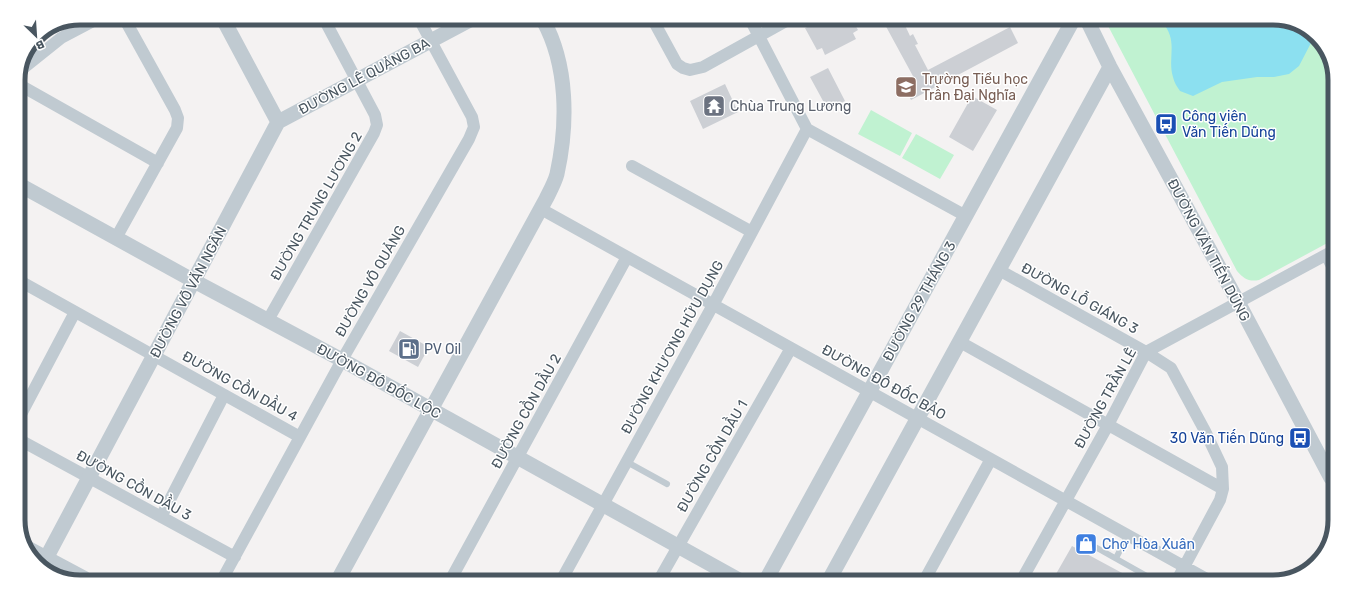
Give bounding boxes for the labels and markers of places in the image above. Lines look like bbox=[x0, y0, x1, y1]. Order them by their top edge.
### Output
place label: Trường Tiểu học Trần Đại Nghĩa bbox=[922, 71, 1028, 104]
school or university icon: Trường Tiểu học Trần Đại Nghĩa bbox=[893, 74, 919, 100]
temple icon: Chùa Trung Lương bbox=[701, 93, 727, 119]
place label: Chùa Trung Lương bbox=[730, 98, 851, 115]
place label: Công viên Văn Tiến Dũng bbox=[1182, 108, 1276, 141]
bus stop icon: Công viên Văn Tiến Dũng bbox=[1153, 111, 1179, 137]
fuel station icon: PV Oil bbox=[396, 336, 422, 362]
place label: PV Oil bbox=[424, 341, 461, 358]
bus stop icon: 30 Văn Tiến Dũng bbox=[1287, 425, 1313, 451]
place label: 30 Văn Tiến Dũng bbox=[1170, 429, 1284, 447]
shop icon: Chợ Hòa Xuân bbox=[1073, 531, 1099, 557]
place label: Chợ Hòa Xuân bbox=[1102, 536, 1195, 553]

